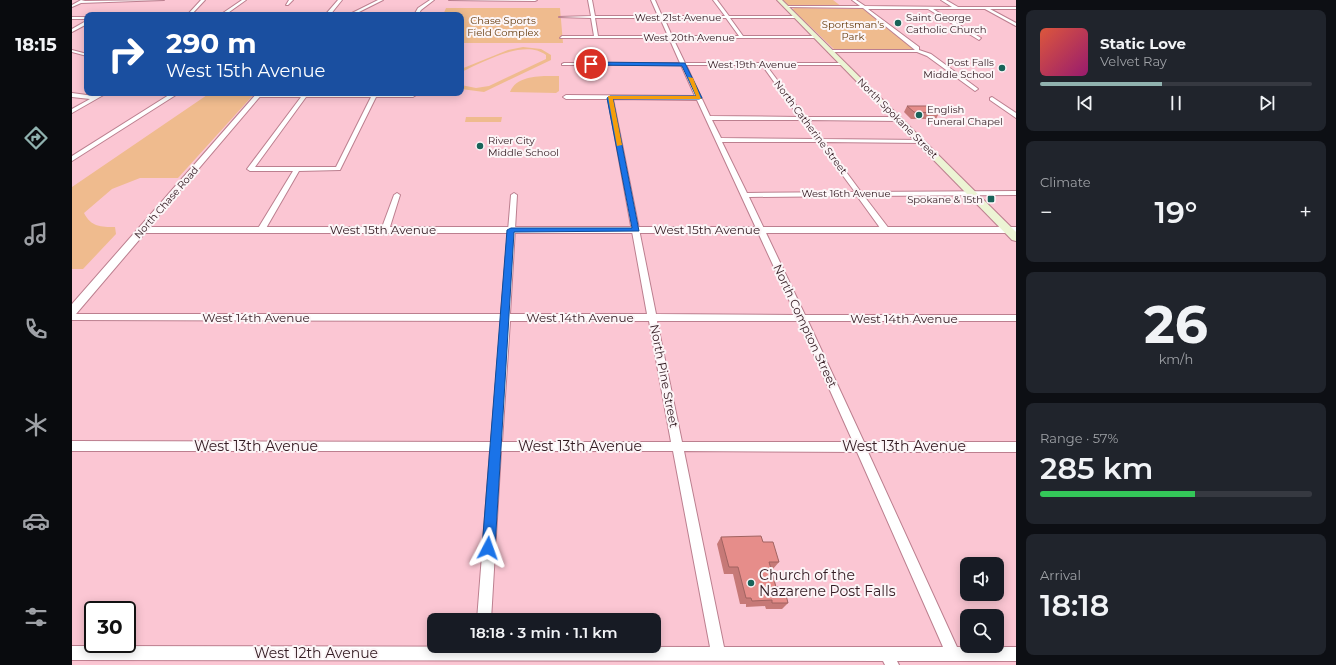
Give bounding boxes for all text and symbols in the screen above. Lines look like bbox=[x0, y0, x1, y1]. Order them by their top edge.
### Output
street label: West 21st Avenue bbox=[635, 11, 721, 24]
place label: Saint George Catholic Church bbox=[906, 11, 986, 36]
park label: Chase Sports Field Complex bbox=[467, 14, 539, 39]
park label: Sportsman's Park bbox=[822, 18, 884, 43]
marker: Saint George Catholic Church bbox=[893, 18, 903, 28]
text: 290 m bbox=[166, 26, 257, 60]
icon: right bbox=[100, 28, 152, 80]
street label: West 20th Avenue bbox=[643, 31, 735, 44]
text: 18:15 bbox=[15, 34, 57, 56]
text: Static Love bbox=[1100, 34, 1186, 53]
pin bbox=[574, 47, 608, 81]
icon: arrive bbox=[580, 53, 602, 75]
text: Velvet Ray bbox=[1100, 53, 1167, 69]
place label: Post Falls Middle School bbox=[923, 56, 994, 81]
street label: West 19th Avenue bbox=[707, 58, 797, 71]
text: West 15th Avenue bbox=[166, 60, 326, 82]
marker: Post Falls Middle School bbox=[997, 63, 1007, 73]
street label: North Spokane Street bbox=[855, 75, 941, 161]
street label: North Catherine Street bbox=[771, 78, 850, 177]
icon: previous bbox=[1074, 92, 1096, 114]
icon: pause bbox=[1165, 92, 1187, 114]
icon: next bbox=[1256, 92, 1278, 114]
place label: English Funeral Chapel bbox=[927, 103, 1003, 128]
marker: English Funeral Chapel bbox=[914, 110, 924, 120]
icon: directions bbox=[22, 124, 50, 152]
place label: River City Middle School bbox=[488, 134, 559, 159]
marker: River City Middle School bbox=[475, 141, 485, 151]
street label: North Chase Road bbox=[131, 164, 201, 241]
text: Climate bbox=[1040, 174, 1091, 190]
street label: West 16th Avenue bbox=[801, 187, 891, 200]
place label: Spokane & 15th bbox=[907, 193, 983, 206]
marker: Spokane & 15th bbox=[986, 194, 996, 204]
text: 19° bbox=[1155, 194, 1197, 231]
text: − bbox=[1040, 199, 1053, 226]
text: + bbox=[1299, 199, 1312, 226]
icon: music bbox=[22, 220, 50, 248]
street label: West 15th Avenue bbox=[330, 222, 436, 237]
street label: West 15th Avenue bbox=[654, 222, 760, 237]
street label: North Compton Street bbox=[770, 262, 841, 390]
text: 26 bbox=[1144, 293, 1208, 356]
street label: West 14th Avenue bbox=[202, 310, 310, 325]
street label: West 14th Avenue bbox=[526, 310, 634, 325]
street label: West 14th Avenue bbox=[850, 311, 958, 326]
icon: phone bbox=[22, 315, 50, 343]
street label: North Pine Street bbox=[647, 323, 682, 429]
text: km/h bbox=[1159, 351, 1193, 367]
icon: climate bbox=[22, 411, 50, 439]
text: Range · 57% bbox=[1040, 430, 1118, 446]
street label: West 13th Avenue bbox=[194, 437, 318, 455]
street label: West 13th Avenue bbox=[518, 437, 642, 455]
street label: West 13th Avenue bbox=[842, 437, 966, 455]
text: 285 km bbox=[1040, 450, 1153, 487]
icon: car bbox=[22, 507, 50, 535]
position arrow bbox=[467, 527, 509, 569]
map controls bbox=[960, 557, 1004, 653]
button: sound bbox=[960, 557, 1004, 601]
place label: Church of the Nazarene Post Falls bbox=[759, 566, 896, 600]
text: Arrival bbox=[1040, 567, 1081, 583]
marker: Church of the Nazarene Post Falls bbox=[746, 578, 756, 588]
text: 18:18 bbox=[1040, 587, 1109, 624]
speed limit sign: 30 bbox=[84, 601, 136, 653]
icon: filters bbox=[22, 603, 50, 631]
button: search bbox=[960, 609, 1004, 653]
text: 18:18 · 3 min · 1.1 km bbox=[470, 623, 618, 642]
street label: West 12th Avenue bbox=[254, 644, 378, 662]

